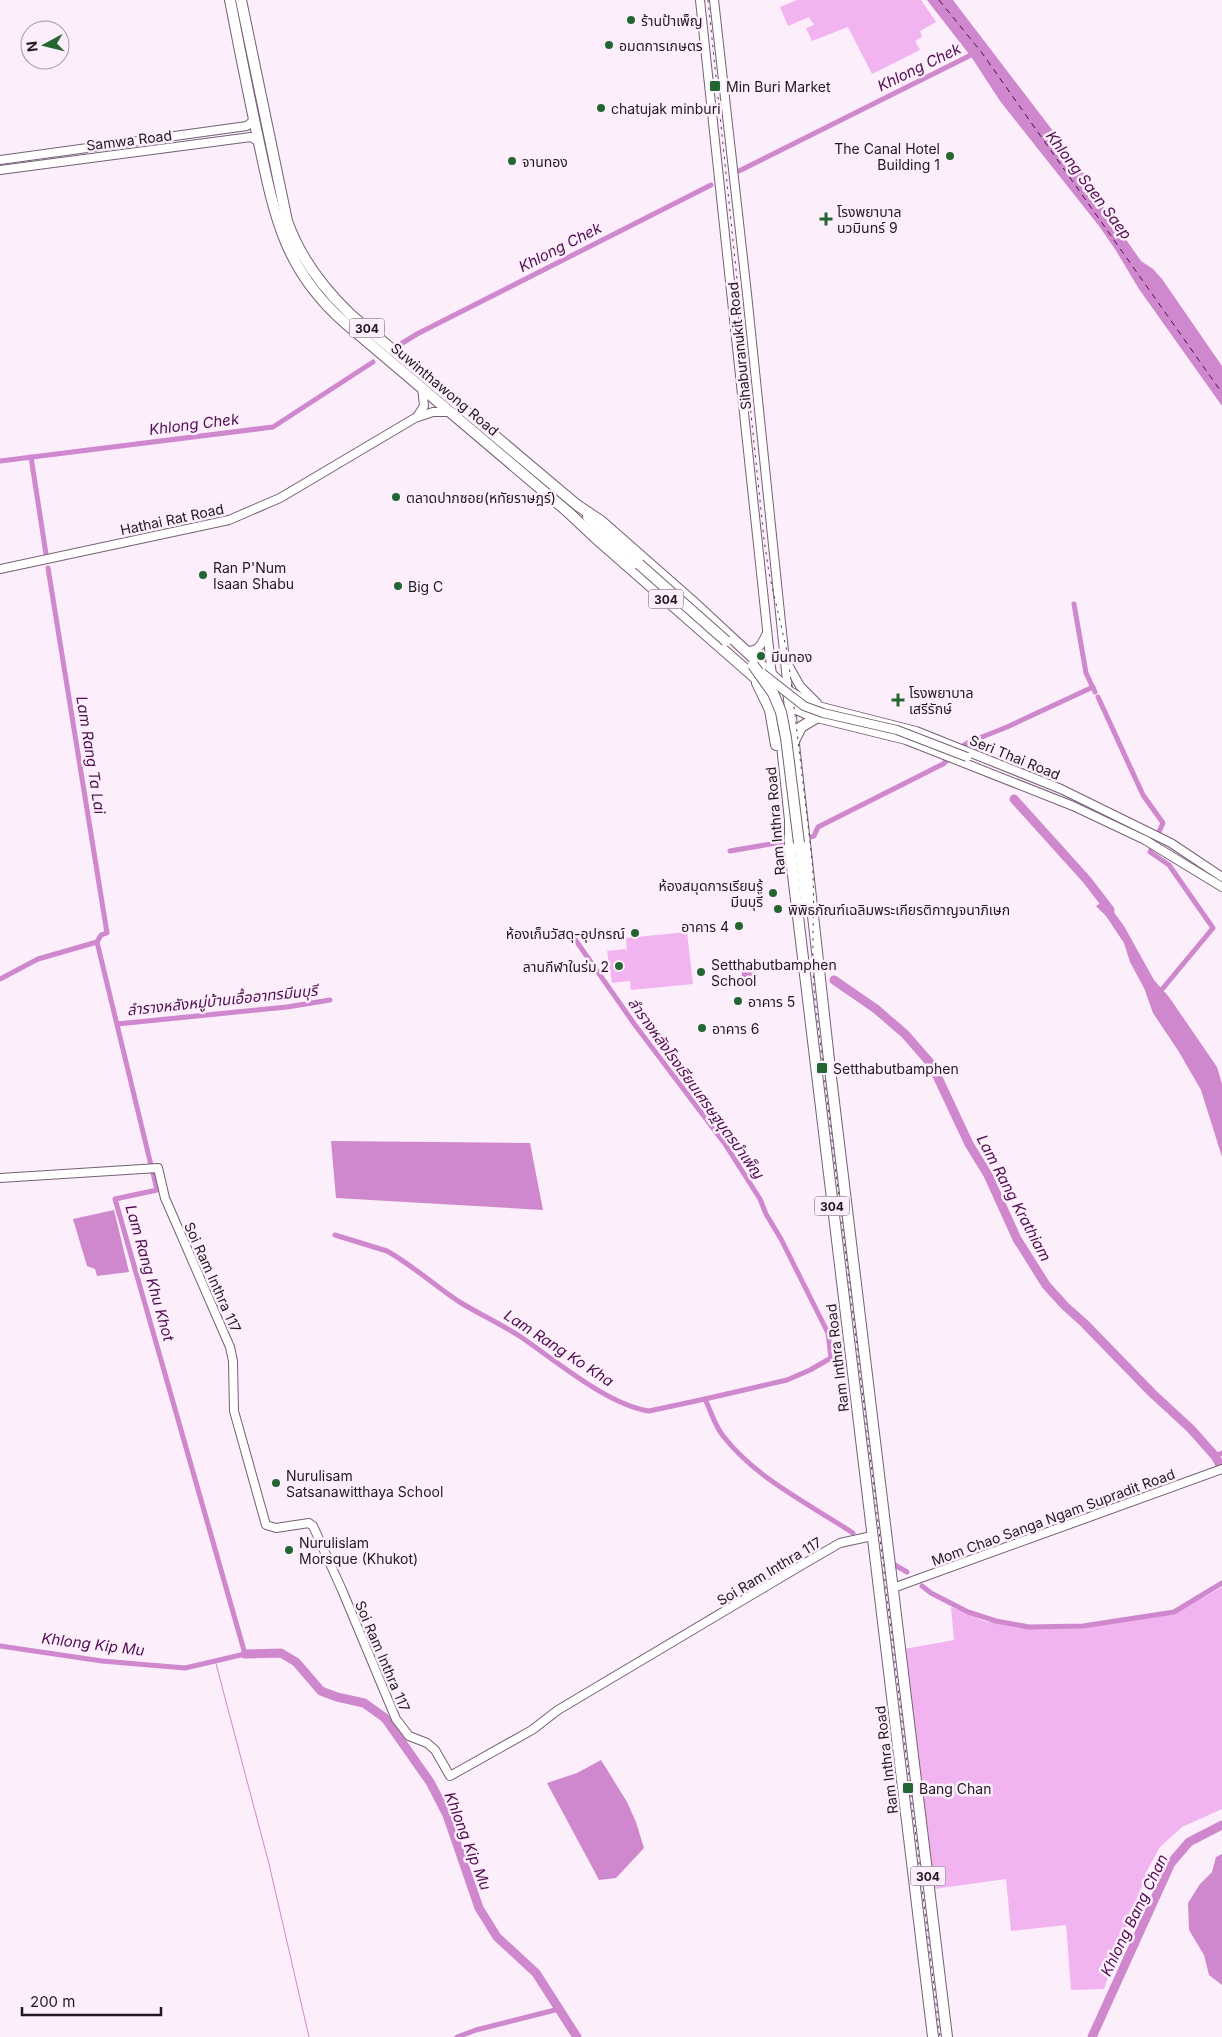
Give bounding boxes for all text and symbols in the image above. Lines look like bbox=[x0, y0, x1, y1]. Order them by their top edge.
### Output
place label: ร้านป้าเพ็ญ bbox=[641, 12, 703, 29]
marker: ร้านป้าเพ็ญ bbox=[625, 14, 637, 26]
north arrow bbox=[20, 20, 70, 70]
place label: อมตการเกษตร bbox=[619, 37, 703, 54]
water label: Khlong Chek bbox=[874, 38, 965, 95]
marker: อมตการเกษตร bbox=[603, 39, 615, 51]
text: N bbox=[23, 40, 41, 53]
place label: Min Buri Market bbox=[726, 78, 831, 95]
marker: Min Buri Market bbox=[708, 79, 722, 93]
place label: chatujak minburi bbox=[611, 100, 721, 117]
marker: chatujak minburi bbox=[595, 102, 607, 114]
street label: Samwa Road bbox=[85, 126, 173, 154]
water label: Khlong Saen Saep bbox=[1042, 127, 1136, 243]
place label: The Canal Hotel Building 1 bbox=[834, 140, 940, 173]
marker: The Canal Hotel Building 1 bbox=[944, 150, 956, 162]
place label: จานทอง bbox=[522, 153, 568, 170]
marker: จานทอง bbox=[506, 155, 518, 167]
place label: โรงพยาบาล นวมินทร์ 9 bbox=[837, 203, 901, 236]
marker: โรงพยาบาล นวมินทร์ 9 bbox=[819, 212, 833, 226]
water label: Khlong Chek bbox=[515, 218, 605, 276]
street label: Sihaburanukit Road bbox=[724, 281, 754, 411]
road number: 304 bbox=[350, 318, 384, 338]
street label: Suwinthawong Road bbox=[388, 339, 502, 439]
water label: Khlong Chek bbox=[148, 409, 241, 439]
place label: ตลาดปากซอย(หทัยราษฎร์) bbox=[406, 489, 556, 506]
marker: ตลาดปากซอย(หทัยราษฎร์) bbox=[390, 491, 402, 503]
street label: Hathai Rat Road bbox=[119, 500, 225, 538]
place label: Ran P'Num Isaan Shabu bbox=[213, 559, 294, 592]
marker: Ran P'Num Isaan Shabu bbox=[197, 569, 209, 581]
place label: Big C bbox=[408, 578, 443, 595]
marker: Big C bbox=[392, 580, 404, 592]
road number: 304 bbox=[648, 590, 684, 608]
place label: มีนทอง bbox=[771, 648, 812, 665]
marker: มีนทอง bbox=[755, 650, 767, 662]
place label: โรงพยาบาล เสรีรักษ์ bbox=[909, 684, 973, 717]
marker: โรงพยาบาล เสรีรักษ์ bbox=[891, 693, 905, 707]
water label: Lam Rang Ta Lai bbox=[72, 695, 110, 816]
street label: Seri Thai Road bbox=[967, 731, 1063, 783]
street label: Ram Inthra Road bbox=[762, 766, 788, 876]
place label: ห้องสมุดการเรียนรู้ มีนบุรี bbox=[659, 877, 764, 911]
marker: ห้องสมุดการเรียนรู้ มีนบุรี bbox=[767, 887, 779, 899]
place label: พิพิธภัณฑ์เฉลิมพระเกียรติกาญจนาภิเษก bbox=[788, 901, 1010, 918]
marker: พิพิธภัณฑ์เฉลิมพระเกียรติกาญจนาภิเษก bbox=[772, 903, 784, 915]
place label: อาคาร 4 bbox=[681, 918, 729, 935]
marker: อาคาร 4 bbox=[733, 920, 745, 932]
place label: ห้องเก็นวัสดุ-อุปกรณ์ bbox=[506, 925, 625, 943]
marker: ห้องเก็นวัสดุ-อุปกรณ์ bbox=[629, 927, 641, 939]
place label: Setthabutbamphen School bbox=[711, 956, 837, 989]
place label: ลานกีฬาในร่ม 2 bbox=[523, 958, 609, 975]
marker: ลานกีฬาในร่ม 2 bbox=[613, 960, 625, 972]
marker: Setthabutbamphen School bbox=[695, 966, 707, 978]
water label: ลำรางหลังหมู่บ้านเอื้ออาทรมีนบุรี bbox=[126, 979, 321, 1019]
place label: อาคาร 5 bbox=[748, 993, 795, 1010]
water label: ลำรางหลังโรงเรียนเศรษฐบุตรบำเพ็ญ bbox=[624, 994, 769, 1183]
marker: อาคาร 5 bbox=[732, 995, 744, 1007]
place label: อาคาร 6 bbox=[712, 1020, 759, 1037]
marker: อาคาร 6 bbox=[696, 1022, 708, 1034]
place label: Setthabutbamphen bbox=[833, 1060, 959, 1077]
marker: Setthabutbamphen bbox=[815, 1061, 829, 1075]
water label: Lam Rang Krathiam bbox=[973, 1132, 1055, 1264]
road number: 304 bbox=[814, 1196, 850, 1216]
water label: Lam Rang Khu Khot bbox=[121, 1203, 179, 1344]
street label: Soi Ram Inthra 117 bbox=[181, 1219, 245, 1335]
street label: Ram Inthra Road bbox=[822, 1303, 852, 1413]
water label: Lam Rang Ko Kha bbox=[501, 1305, 617, 1391]
street label: Mom Chao Sanga Ngam Supradit Road bbox=[929, 1465, 1177, 1569]
place label: Nurulisam Satsanawitthaya School bbox=[286, 1467, 443, 1500]
marker: Nurulisam Satsanawitthaya School bbox=[270, 1477, 282, 1489]
street label: Soi Ram Inthra 117 bbox=[714, 1533, 824, 1609]
place label: Nurulislam Morsque (Khukot) bbox=[299, 1534, 418, 1567]
marker: Nurulislam Morsque (Khukot) bbox=[283, 1544, 295, 1556]
street label: Soi Ram Inthra 117 bbox=[352, 1598, 414, 1714]
water label: Khlong Kip Mu bbox=[40, 1628, 146, 1660]
street label: Ram Inthra Road bbox=[871, 1705, 901, 1815]
place label: Bang Chan bbox=[919, 1780, 991, 1797]
marker: Bang Chan bbox=[901, 1781, 915, 1795]
water label: Khlong Kip Mu bbox=[441, 1789, 495, 1893]
water label: Khlong Bang Chan bbox=[1096, 1851, 1172, 1979]
road number: 304 bbox=[910, 1866, 946, 1885]
scale bar bbox=[22, 1984, 161, 2016]
text: 200 m bbox=[30, 1992, 75, 2011]

